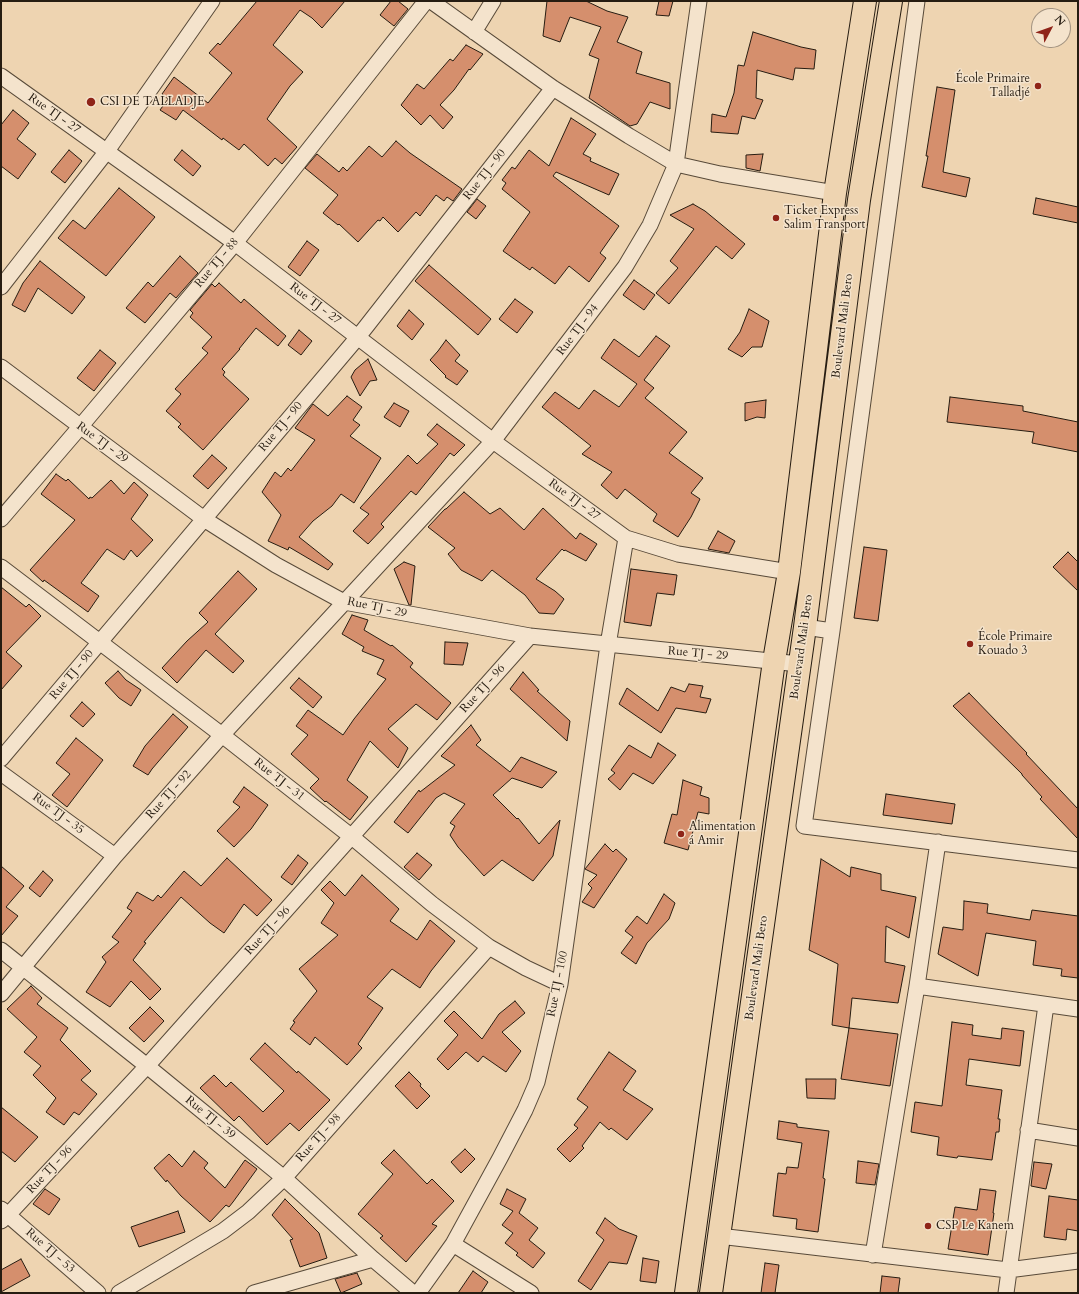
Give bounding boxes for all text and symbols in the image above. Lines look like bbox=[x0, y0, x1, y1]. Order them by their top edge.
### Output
north arrow bbox=[1031, 8, 1071, 48]
text: N bbox=[1051, 12, 1068, 29]
place label: École Primaire Talladjé bbox=[956, 72, 1030, 100]
marker: École Primaire Talladjé bbox=[1033, 81, 1043, 91]
street label: Rue TJ - 27 bbox=[25, 91, 83, 137]
place label: CSI DE TALLADJE bbox=[100, 95, 204, 109]
marker: CSI DE TALLADJE bbox=[85, 96, 97, 108]
street label: Rue TJ - 90 bbox=[461, 147, 509, 203]
place label: Ticket Express Salim Transport bbox=[784, 204, 865, 232]
marker: Ticket Express Salim Transport bbox=[771, 213, 781, 223]
street label: Rue TJ - 88 bbox=[192, 235, 242, 291]
street label: Boulevard Mali Bero bbox=[829, 273, 857, 379]
street label: Rue TJ - 27 bbox=[286, 280, 344, 328]
street label: Rue TJ - 94 bbox=[554, 301, 602, 359]
street label: Rue TJ - 90 bbox=[256, 399, 306, 455]
street label: Rue TJ - 29 bbox=[73, 419, 131, 467]
street label: Rue TJ - 27 bbox=[545, 476, 603, 524]
street label: Boulevard Mali Bero bbox=[788, 594, 816, 700]
street label: Rue TJ - 29 bbox=[346, 595, 408, 621]
place label: École Primaire Kouado 3 bbox=[978, 630, 1052, 658]
marker: École Primaire Kouado 3 bbox=[965, 639, 975, 649]
street label: Rue TJ - 29 bbox=[667, 644, 729, 664]
street label: Rue TJ - 90 bbox=[47, 647, 97, 703]
street label: Rue TJ - 96 bbox=[457, 662, 509, 716]
street label: Rue TJ - 31 bbox=[251, 756, 307, 804]
street label: Rue TJ - 92 bbox=[143, 768, 195, 822]
street label: Rue TJ - 35 bbox=[29, 790, 87, 838]
place label: Alimentation á Amir bbox=[689, 820, 756, 848]
marker: Alimentation á Amir bbox=[676, 829, 686, 839]
street label: Rue TJ - 96 bbox=[242, 904, 294, 958]
street label: Boulevard Mali Bero bbox=[743, 915, 771, 1021]
street label: Rue TJ - 100 bbox=[545, 950, 571, 1018]
street label: Rue TJ - 39 bbox=[182, 1093, 238, 1143]
street label: Rue TJ - 98 bbox=[293, 1111, 345, 1165]
street label: Rue TJ - 96 bbox=[24, 1143, 76, 1197]
place label: CSP Le Kanem bbox=[936, 1219, 1014, 1233]
marker: CSP Le Kanem bbox=[923, 1221, 933, 1231]
street label: Rue TJ - 53 bbox=[22, 1226, 78, 1276]

